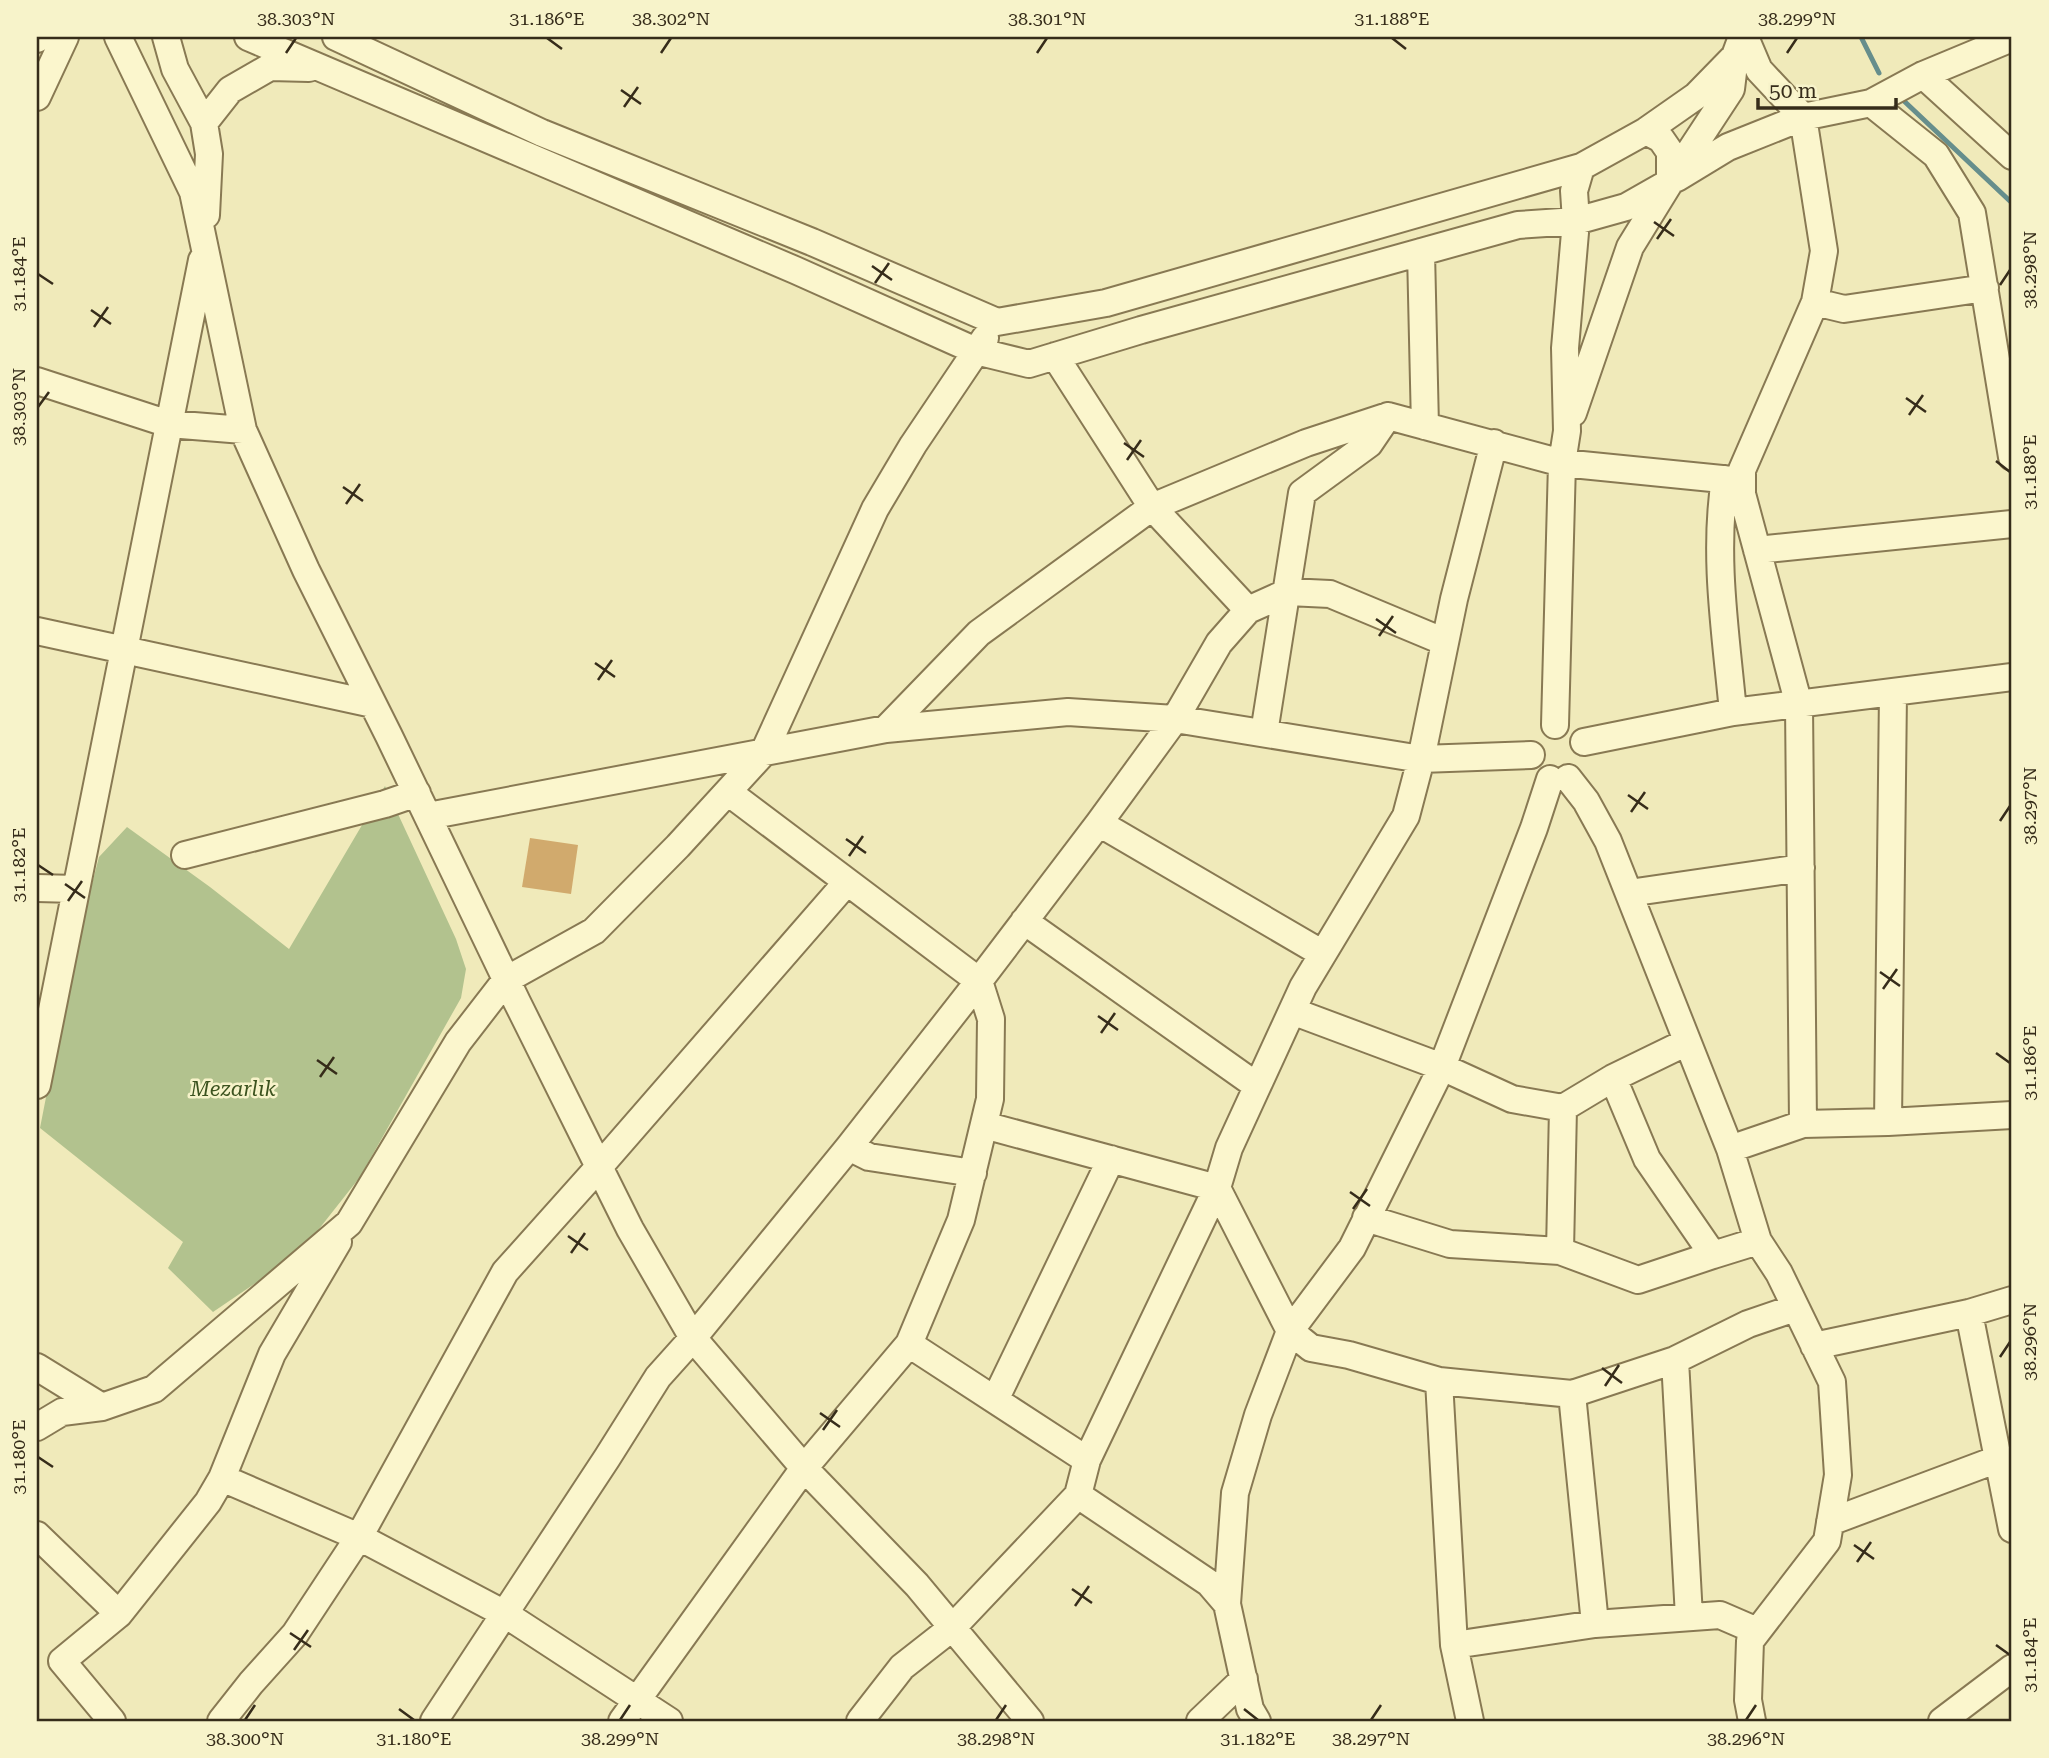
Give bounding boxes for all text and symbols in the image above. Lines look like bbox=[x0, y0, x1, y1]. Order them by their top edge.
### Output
text: 38.303°N bbox=[257, 8, 335, 29]
text: 31.186°E bbox=[509, 8, 585, 29]
text: 38.302°N bbox=[632, 8, 710, 29]
text: 38.301°N bbox=[1008, 8, 1086, 29]
text: 31.188°E bbox=[1354, 8, 1430, 29]
text: 38.299°N bbox=[1758, 8, 1836, 29]
scale bar bbox=[1758, 66, 1897, 110]
text: 50 m bbox=[1769, 79, 1817, 103]
text: 38.298°N bbox=[2019, 231, 2040, 309]
text: 31.184°E bbox=[8, 236, 29, 312]
text: 38.303°N bbox=[8, 368, 29, 446]
text: 31.188°E bbox=[2019, 434, 2040, 510]
text: 38.297°N bbox=[2019, 767, 2040, 845]
text: 31.182°E bbox=[8, 827, 29, 903]
text: 31.186°E bbox=[2019, 1025, 2040, 1101]
park label: Mezarlık bbox=[189, 1077, 276, 1101]
text: 38.296°N bbox=[2019, 1303, 2040, 1381]
text: 31.180°E bbox=[8, 1419, 29, 1495]
text: 31.184°E bbox=[2019, 1617, 2040, 1693]
text: 38.300°N bbox=[206, 1728, 284, 1749]
text: 31.180°E bbox=[376, 1728, 452, 1749]
text: 38.299°N bbox=[581, 1728, 659, 1749]
text: 38.298°N bbox=[957, 1728, 1035, 1749]
text: 31.182°E bbox=[1220, 1728, 1296, 1749]
text: 38.297°N bbox=[1332, 1728, 1410, 1749]
text: 38.296°N bbox=[1707, 1728, 1785, 1749]

